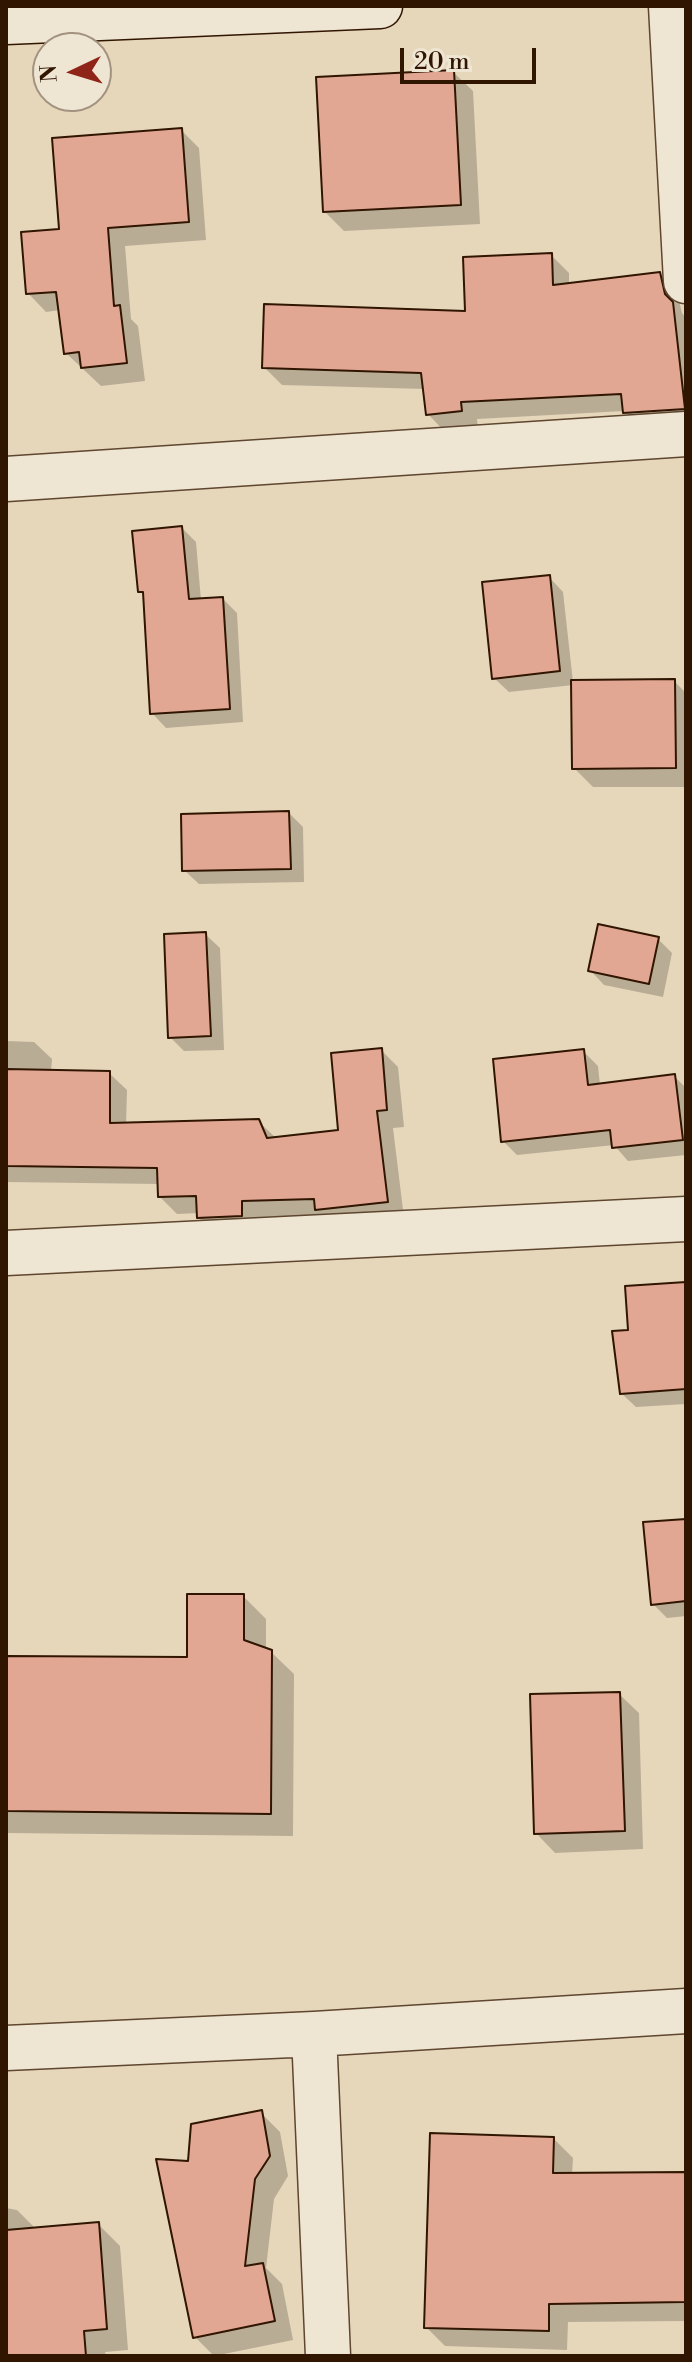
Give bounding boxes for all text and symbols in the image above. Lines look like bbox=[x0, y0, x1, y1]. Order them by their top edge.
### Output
north arrow bbox=[32, 32, 112, 112]
scale bar bbox=[404, 32, 540, 82]
text: 20 m bbox=[414, 47, 470, 77]
text: N bbox=[35, 64, 64, 83]

